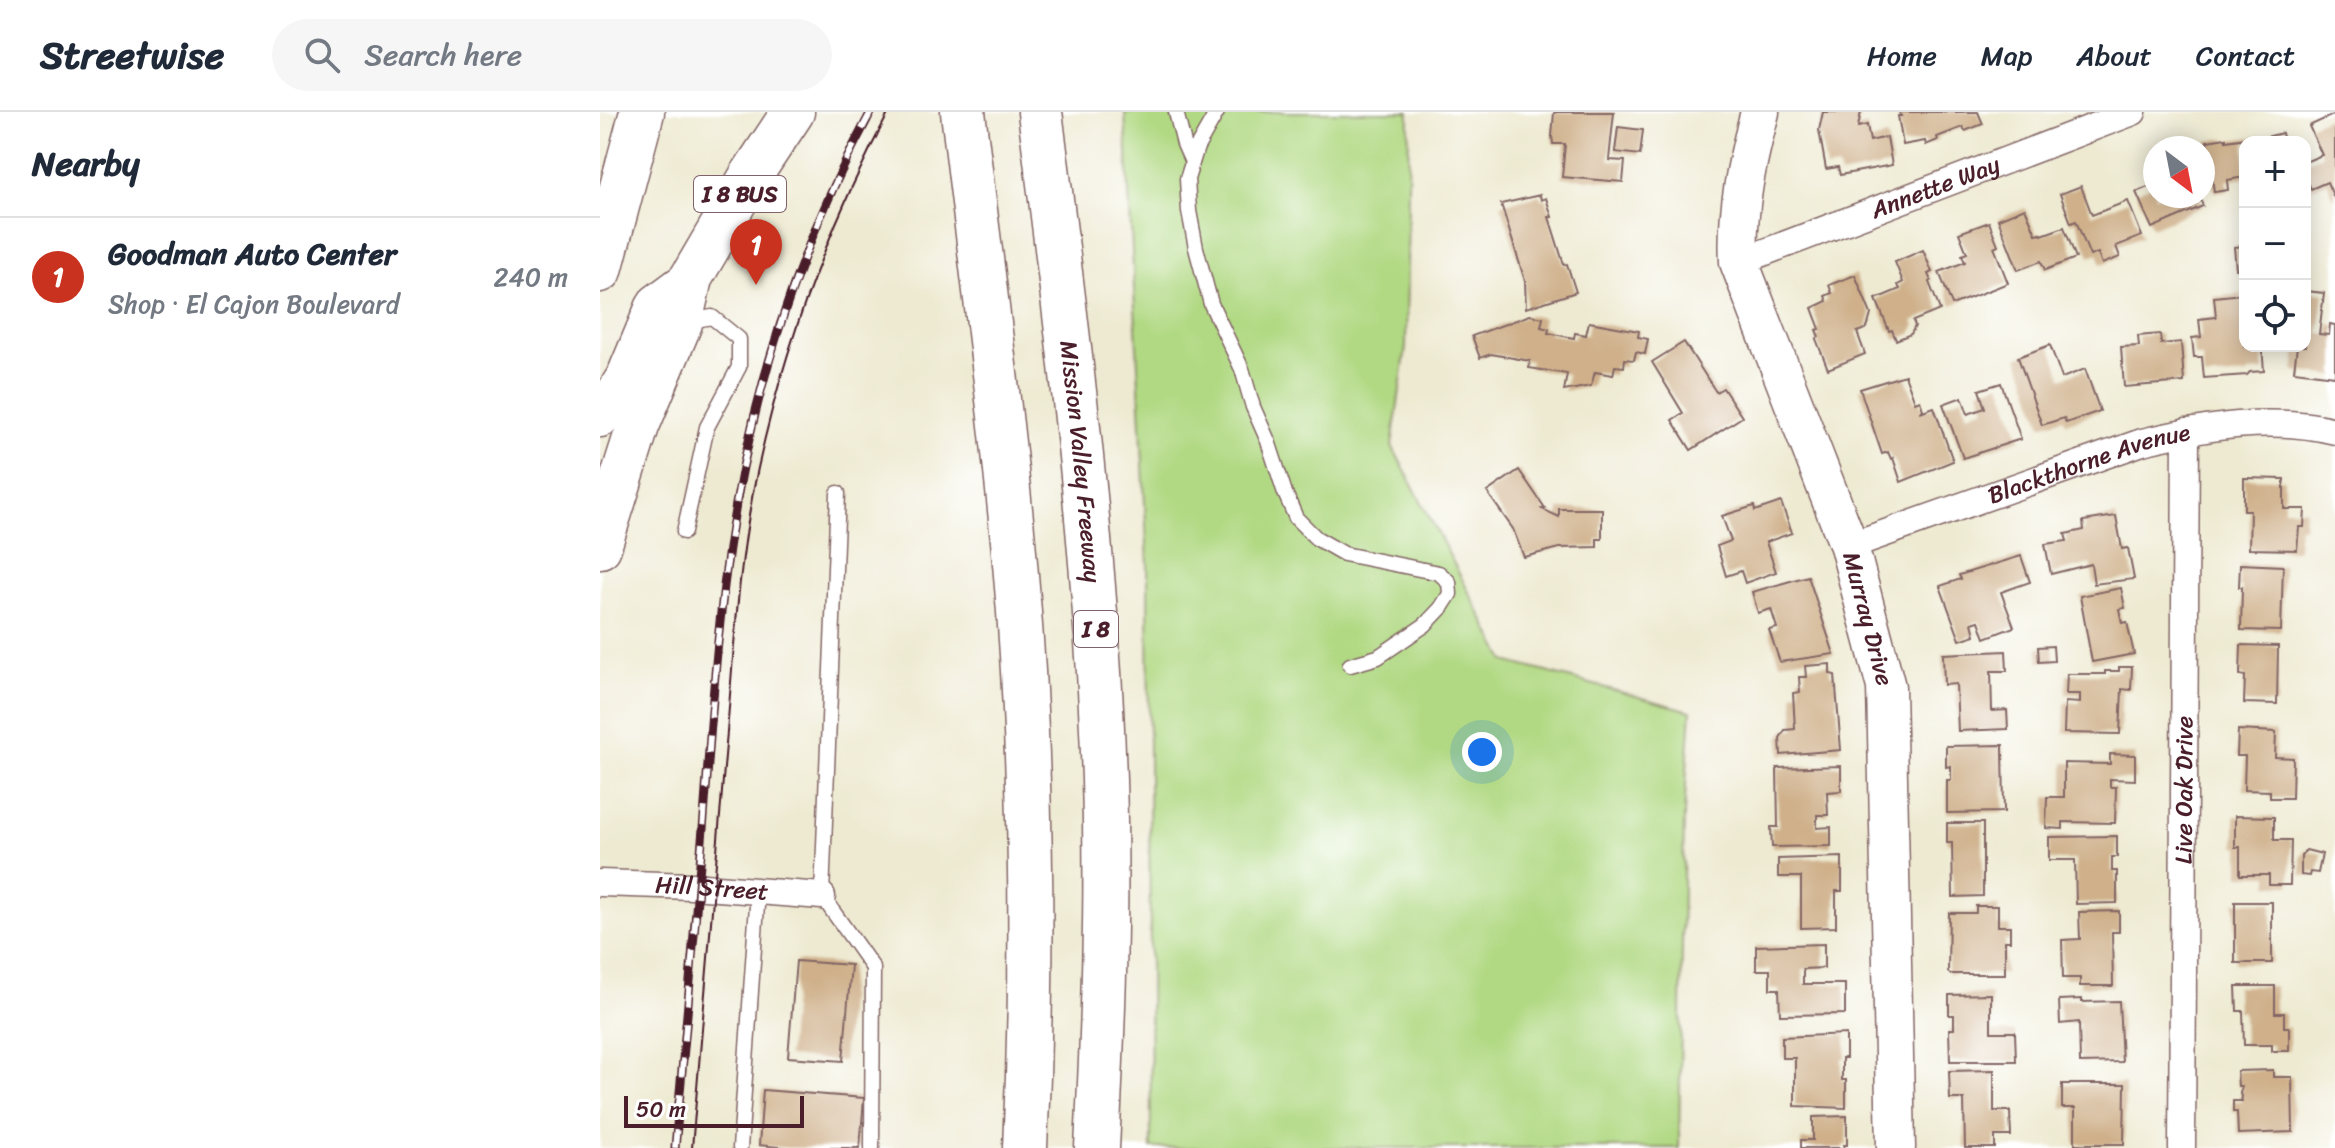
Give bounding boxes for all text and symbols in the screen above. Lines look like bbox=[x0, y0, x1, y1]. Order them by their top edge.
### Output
search box bbox=[272, 19, 832, 91]
text: Streetwise bbox=[40, 22, 224, 89]
text: Search here bbox=[364, 28, 522, 82]
text: Home bbox=[1867, 31, 1937, 80]
text: Map bbox=[1981, 31, 2032, 80]
text: About bbox=[2076, 31, 2152, 80]
text: Contact bbox=[2196, 31, 2295, 80]
icon: search bbox=[300, 33, 344, 77]
text: Nearby bbox=[32, 134, 140, 194]
north arrow bbox=[2143, 136, 2215, 208]
map controls bbox=[2239, 136, 2311, 352]
button: + bbox=[2239, 136, 2311, 208]
street label: Annette Way bbox=[1864, 143, 2007, 231]
road number: I 8 BUS bbox=[694, 176, 786, 212]
button: − bbox=[2239, 208, 2311, 280]
pin: 1 bbox=[730, 219, 782, 285]
text: Goodman Auto Center bbox=[108, 227, 396, 281]
text: 1 bbox=[52, 254, 64, 300]
text: 240 m bbox=[494, 254, 568, 300]
button: locate bbox=[2239, 280, 2311, 352]
text: Shop · El Cajon Boulevard bbox=[108, 281, 400, 327]
street label: Mission Valley Freeway bbox=[1047, 338, 1114, 585]
street label: Blackthorne Avenue bbox=[1982, 411, 2194, 516]
street label: Murray Drive bbox=[1830, 547, 1906, 691]
road number: I 8 bbox=[1074, 611, 1118, 647]
street label: Live Oak Drive bbox=[2163, 716, 2205, 864]
your location bbox=[1462, 732, 1502, 772]
street label: Hill Street bbox=[655, 864, 770, 913]
text: 50 m bbox=[636, 1090, 686, 1129]
scale bar bbox=[624, 1092, 804, 1128]

